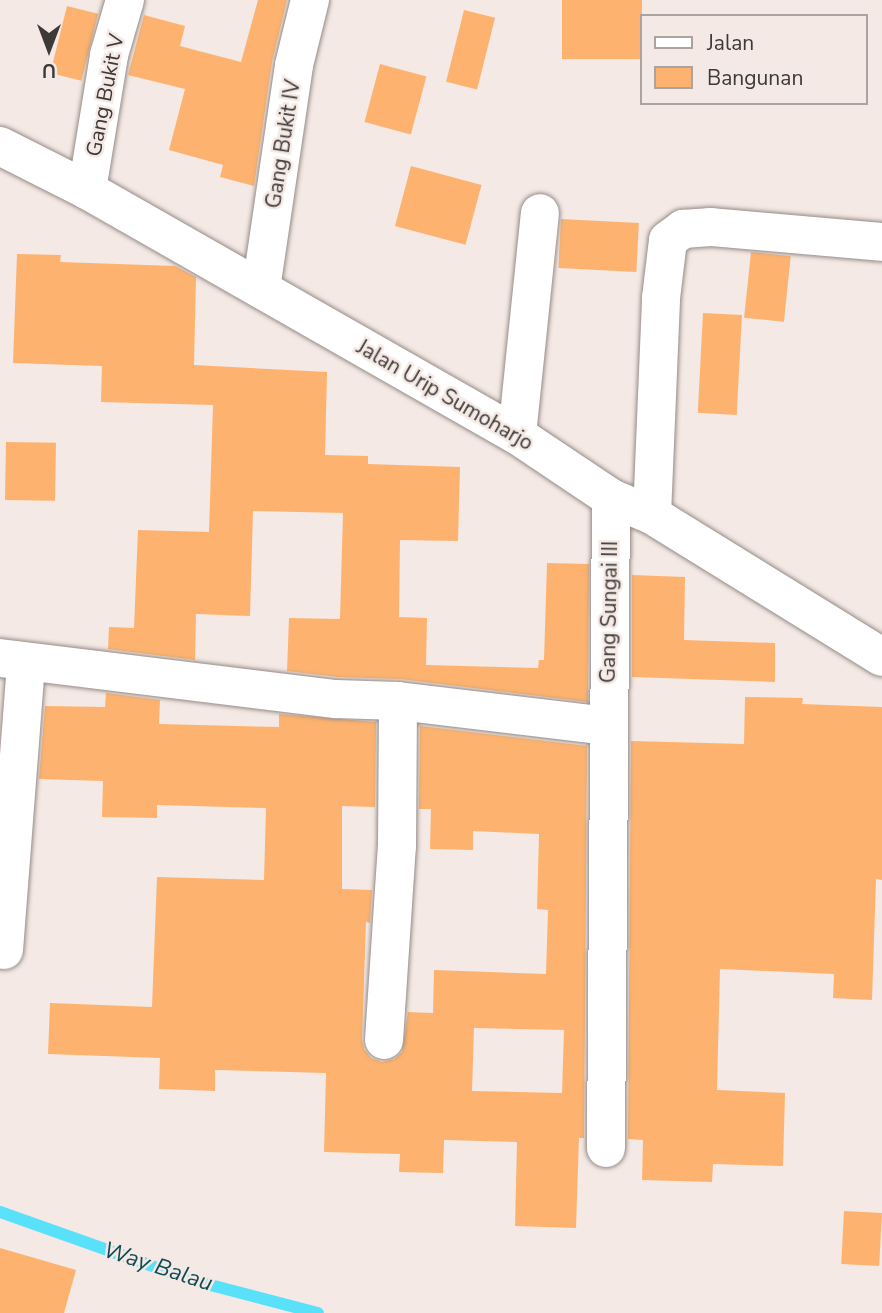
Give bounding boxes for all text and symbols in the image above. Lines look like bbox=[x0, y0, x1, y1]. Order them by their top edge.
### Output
north arrow bbox=[14, 14, 84, 84]
legend bbox=[640, 14, 868, 105]
text: Jalan bbox=[707, 29, 754, 57]
street label: Gang Bukit V bbox=[81, 31, 129, 159]
text: U bbox=[42, 57, 56, 83]
text: Bangunan bbox=[707, 64, 803, 92]
street label: Gang Bukit IV bbox=[260, 78, 306, 210]
street label: Jalan Urip Sumoharjo bbox=[352, 334, 538, 456]
street label: Gang Sungai III bbox=[595, 541, 623, 683]
water label: Way Balau bbox=[100, 1236, 216, 1298]

